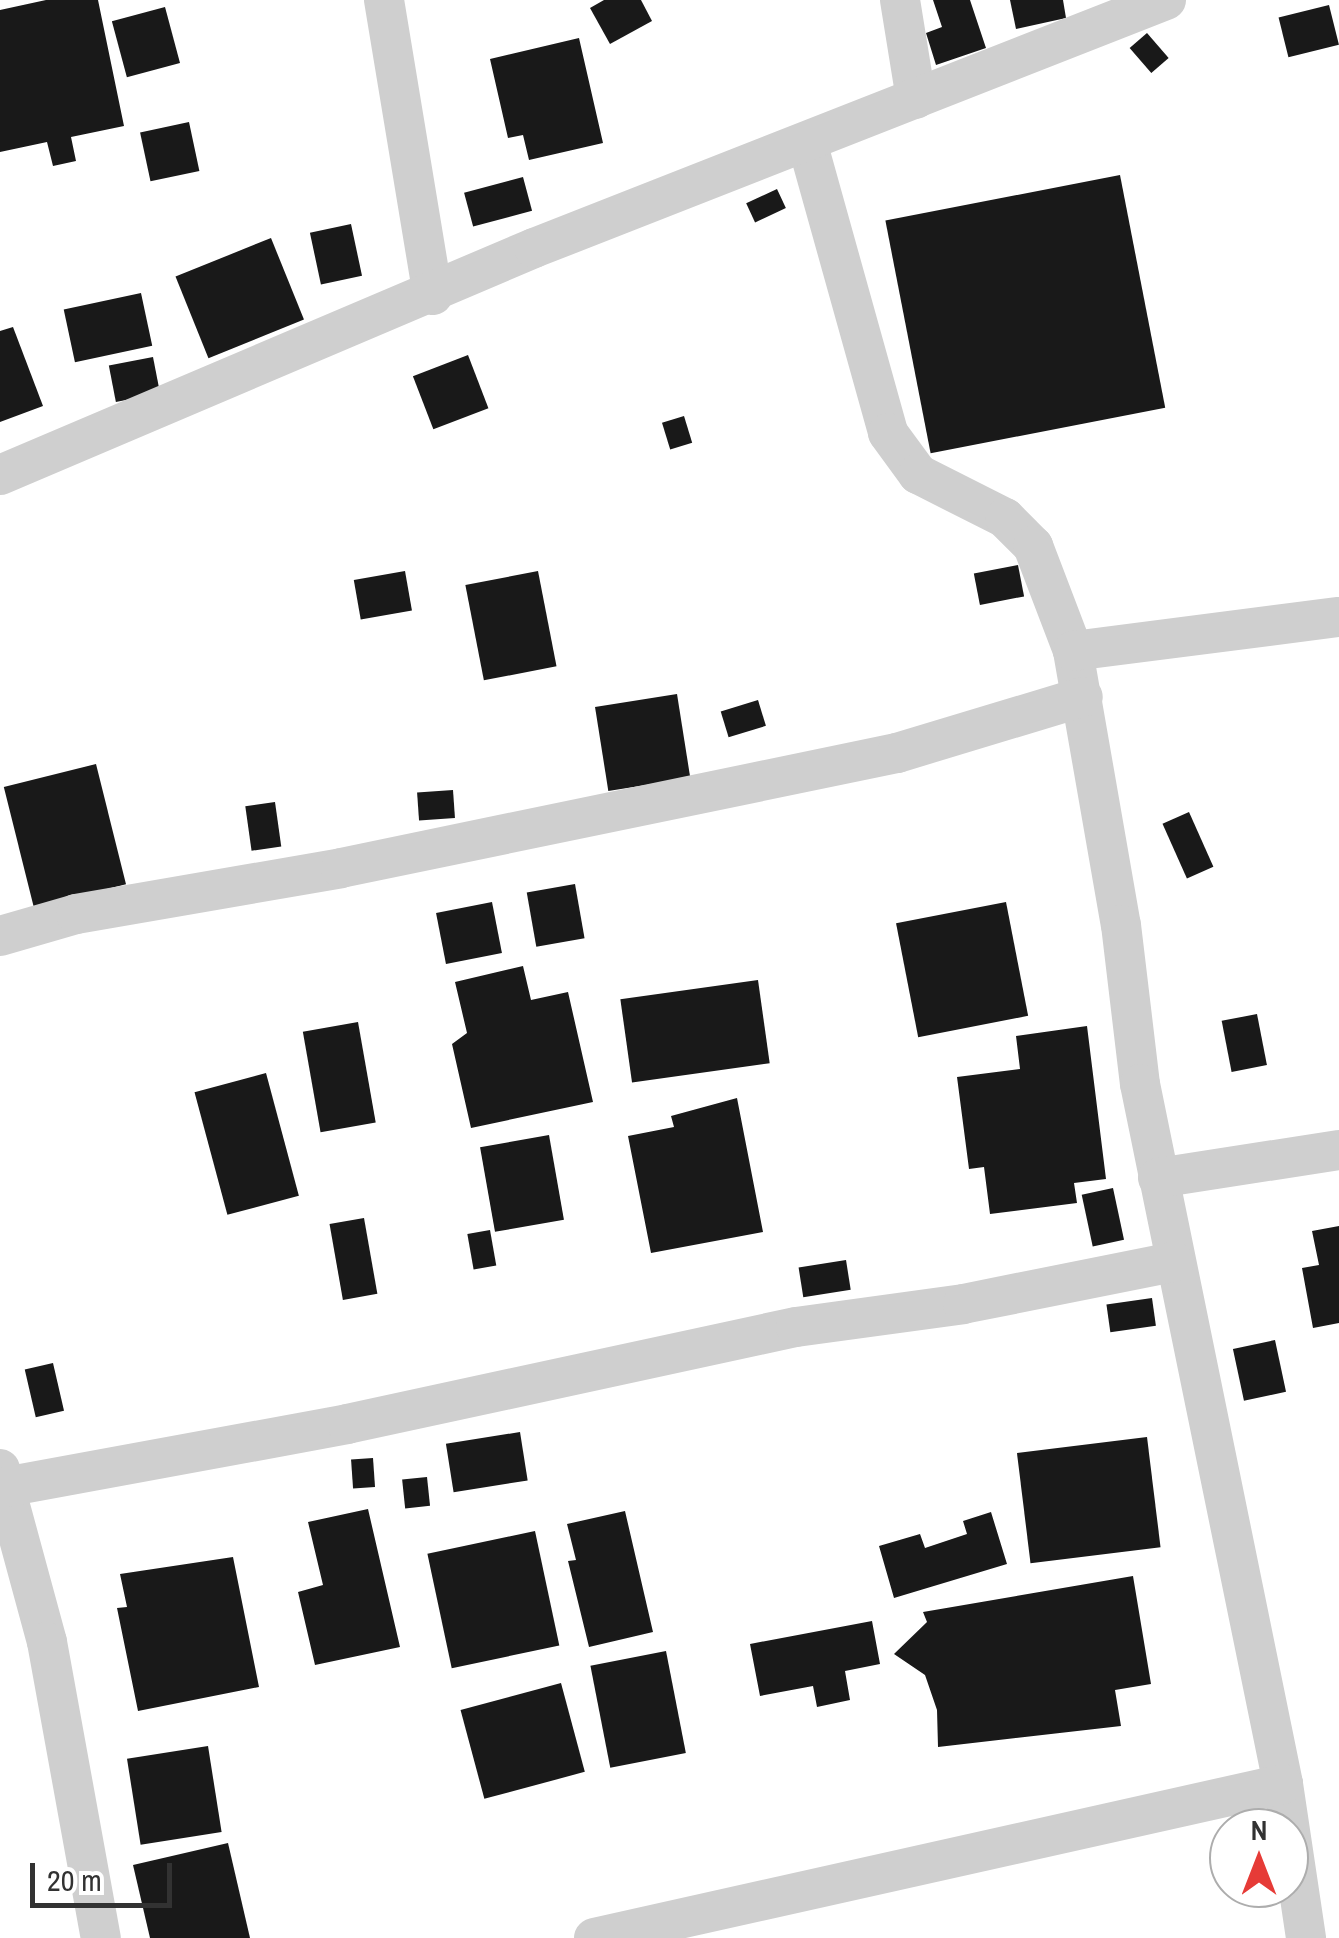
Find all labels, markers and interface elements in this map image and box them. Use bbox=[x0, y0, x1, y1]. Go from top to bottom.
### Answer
north arrow bbox=[1209, 1808, 1309, 1908]
text: N bbox=[1251, 1811, 1267, 1849]
scale bar bbox=[35, 1843, 178, 1905]
text: 20 m bbox=[47, 1860, 102, 1900]

